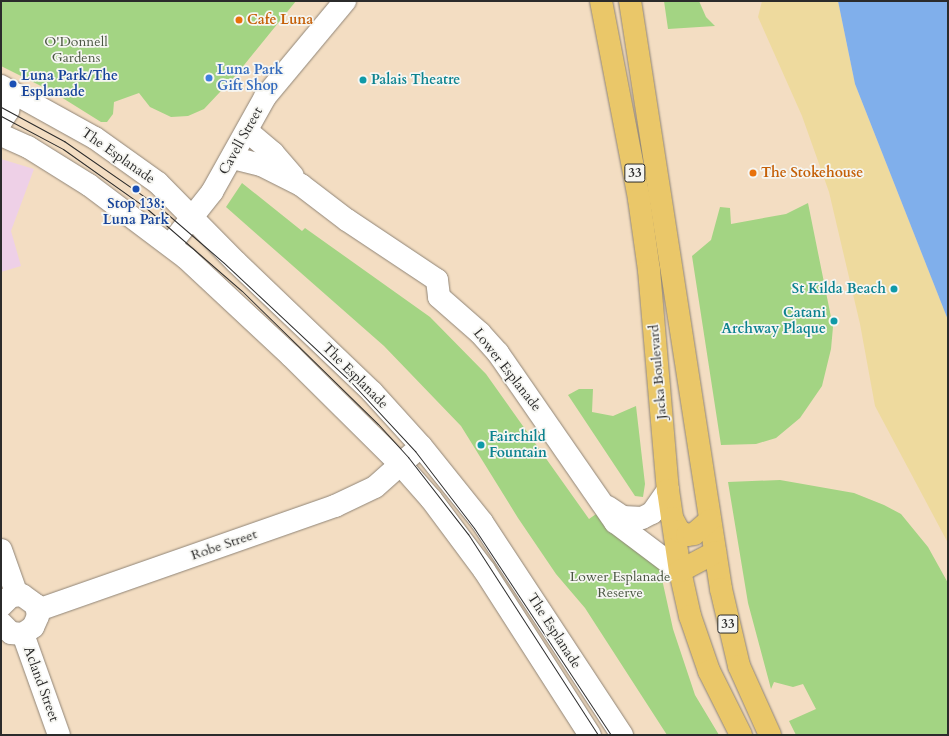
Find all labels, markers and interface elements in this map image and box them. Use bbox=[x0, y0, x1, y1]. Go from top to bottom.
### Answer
place label: Cafe Luna bbox=[247, 12, 313, 28]
marker: Cafe Luna bbox=[234, 15, 244, 25]
park label: O'Donnell Gardens bbox=[44, 34, 108, 66]
place label: Luna Park Gift Shop bbox=[217, 62, 283, 94]
place label: Luna Park/The Esplanade bbox=[21, 68, 118, 100]
place label: Palais Theatre bbox=[371, 72, 460, 88]
marker: Luna Park Gift Shop bbox=[204, 73, 214, 83]
marker: Palais Theatre bbox=[358, 75, 368, 85]
marker: Luna Park/The Esplanade bbox=[8, 79, 18, 89]
street label: Cavell Street bbox=[216, 104, 266, 178]
street label: The Esplanade bbox=[78, 124, 158, 188]
road number: 33 bbox=[624, 162, 646, 184]
place label: The Stokehouse bbox=[761, 165, 863, 181]
marker: The Stokehouse bbox=[748, 168, 758, 178]
marker: Stop 138: Luna Park bbox=[131, 184, 141, 194]
place label: Stop 138: Luna Park bbox=[103, 196, 169, 228]
place label: St Kilda Beach bbox=[792, 281, 886, 297]
marker: St Kilda Beach bbox=[889, 284, 899, 294]
place label: Catani Archway Plaque bbox=[722, 305, 826, 338]
marker: Catani Archway Plaque bbox=[829, 316, 839, 326]
street label: Jacka Boulevard bbox=[645, 324, 671, 420]
street label: Lower Esplanade bbox=[469, 325, 545, 415]
street label: The Esplanade bbox=[319, 340, 391, 412]
place label: Fairchild Fountain bbox=[489, 429, 547, 462]
marker: Fairchild Fountain bbox=[476, 440, 486, 450]
street label: Robe Street bbox=[189, 526, 259, 564]
park label: Lower Esplanade Reserve bbox=[570, 569, 670, 602]
street label: The Esplanade bbox=[523, 590, 585, 672]
road number: 33 bbox=[717, 613, 739, 635]
street label: Acland Street bbox=[20, 644, 62, 724]

